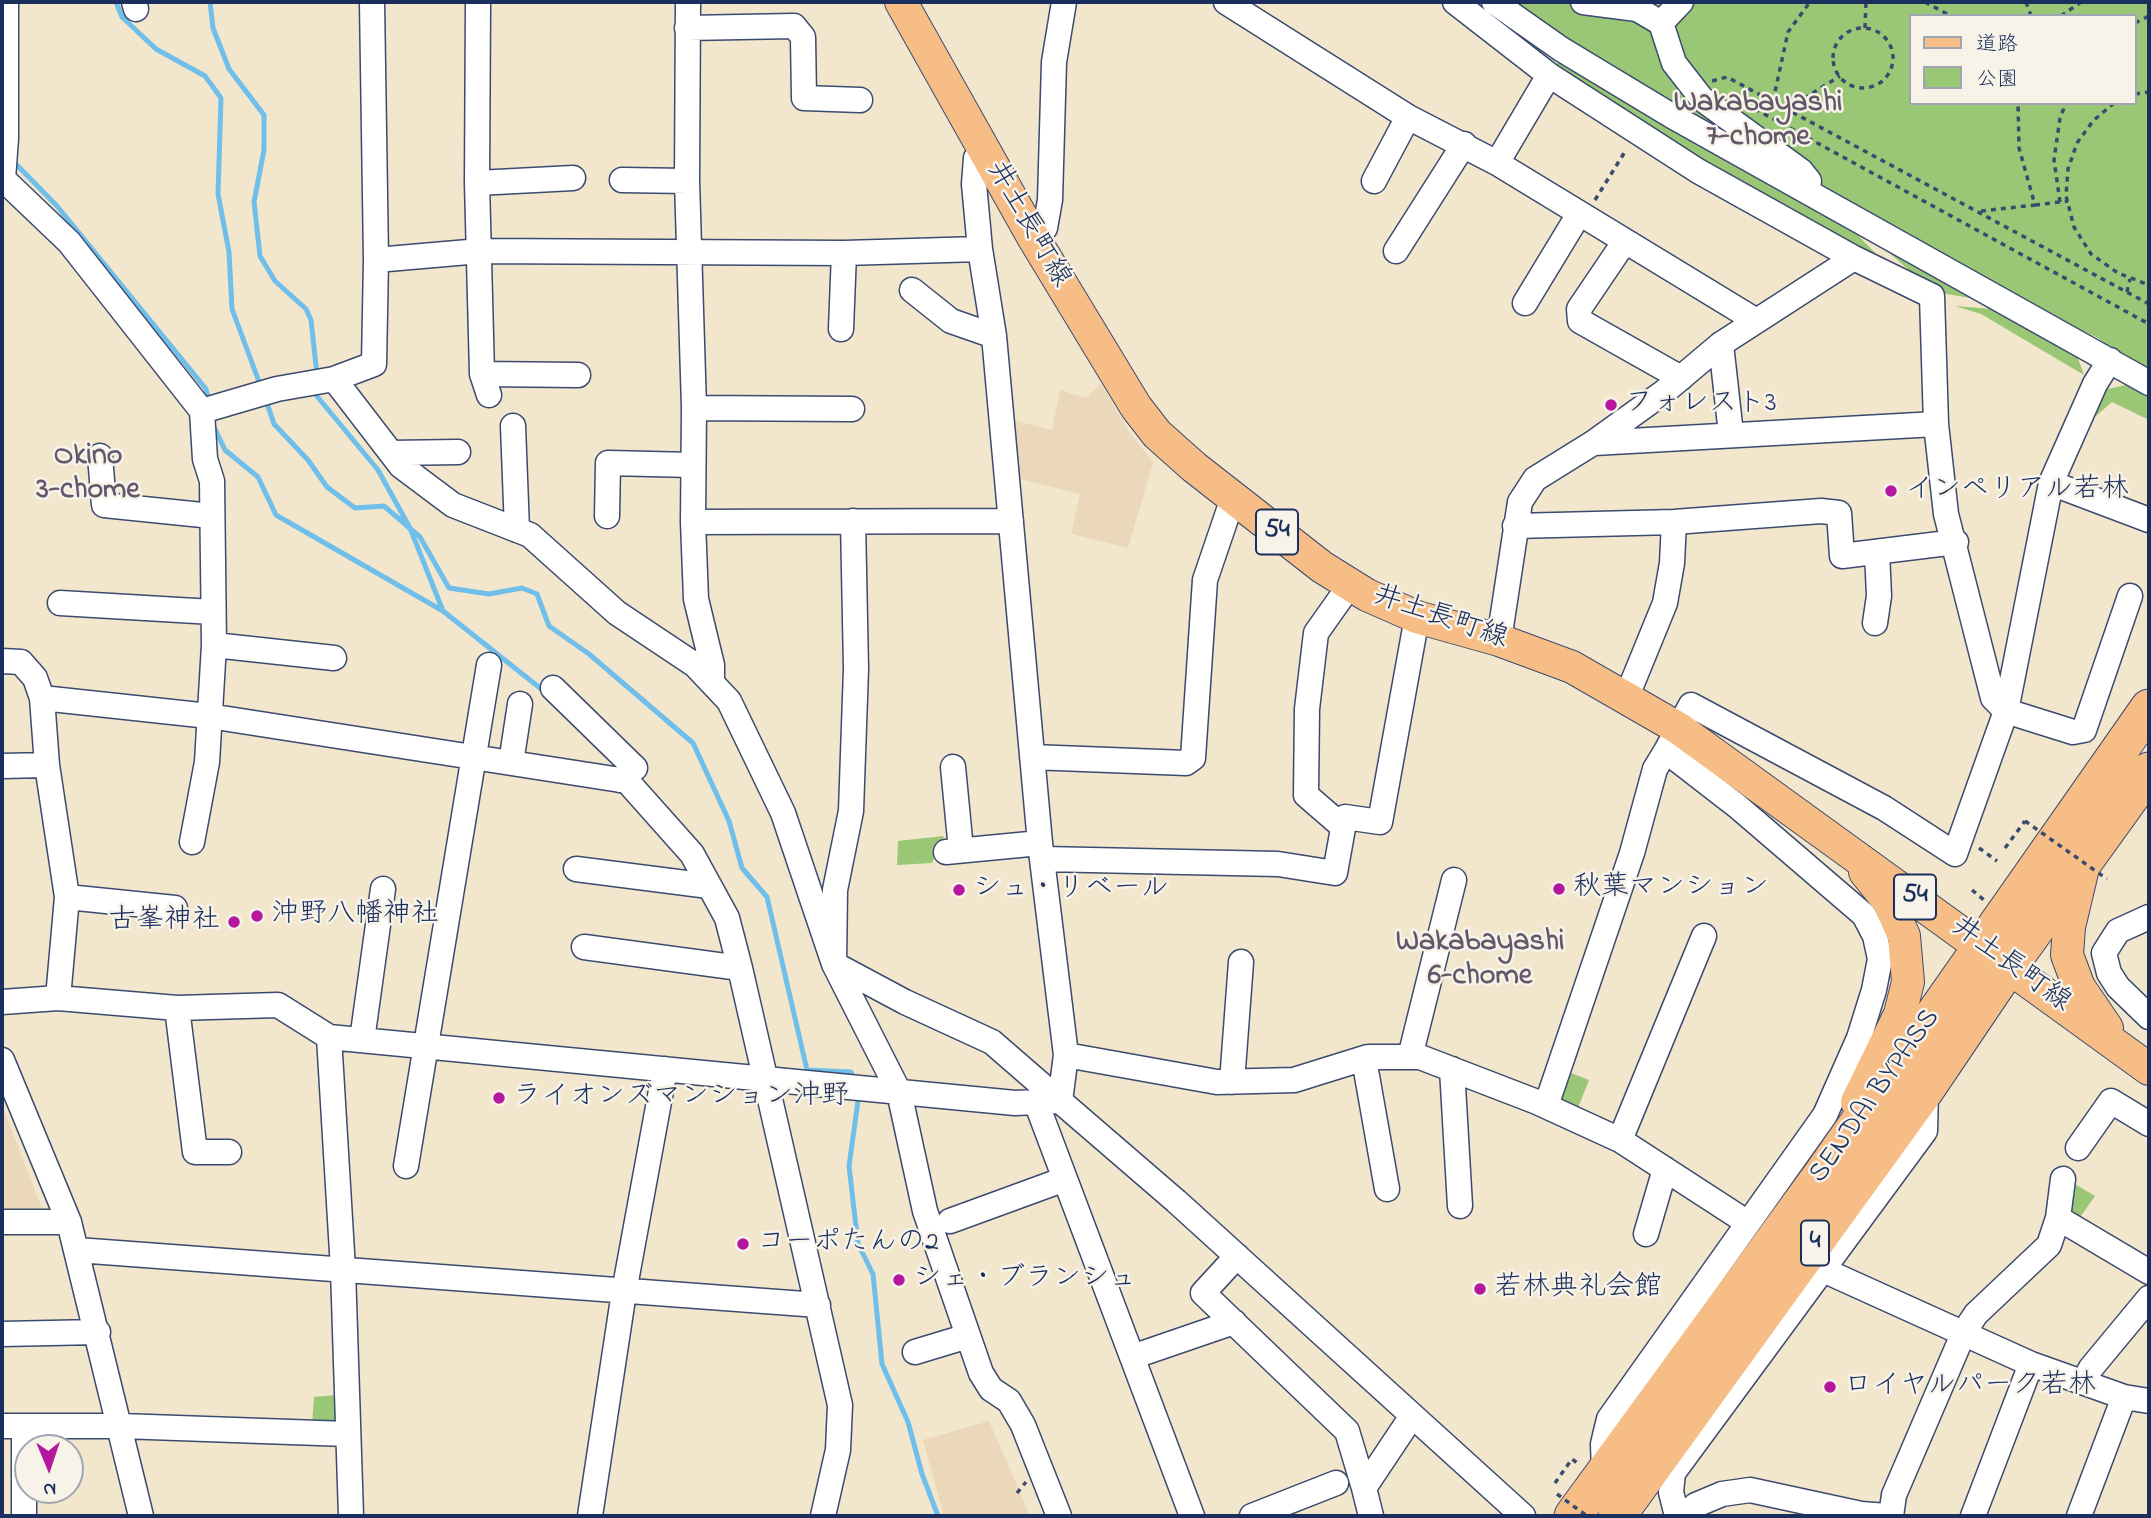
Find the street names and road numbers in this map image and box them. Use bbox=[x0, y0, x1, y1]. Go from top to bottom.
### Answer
street label: 井土長町線 bbox=[977, 156, 1077, 294]
road number: 54 bbox=[1256, 510, 1298, 554]
street label: 井土長町線 bbox=[1368, 580, 1512, 658]
road number: 54 bbox=[1894, 874, 1936, 920]
street label: 井土長町線 bbox=[1943, 911, 2077, 1021]
street label: SENDAI BYPASS bbox=[1804, 1004, 1948, 1190]
road number: 4 bbox=[1801, 1220, 1829, 1266]

